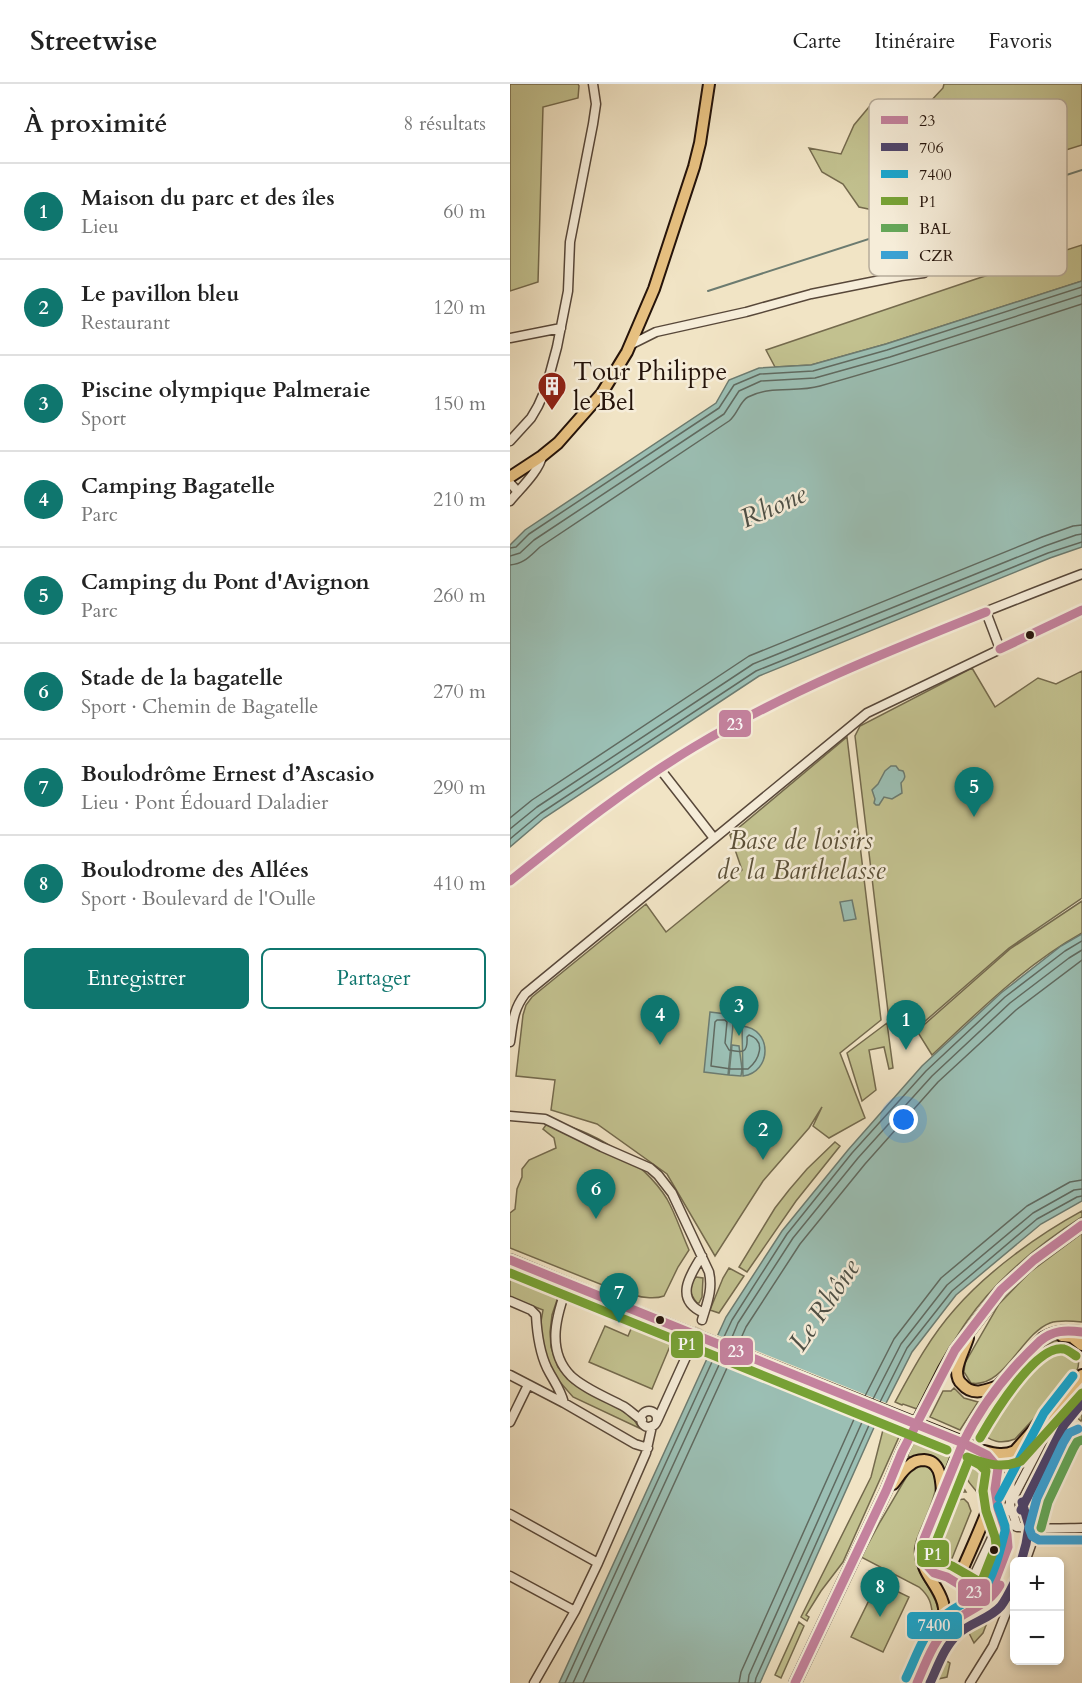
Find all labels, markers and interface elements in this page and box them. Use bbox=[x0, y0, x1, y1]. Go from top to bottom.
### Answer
text: Streetwise bbox=[30, 22, 158, 60]
text: Carte bbox=[792, 27, 841, 56]
text: Itinéraire bbox=[874, 27, 955, 56]
text: Favoris bbox=[988, 27, 1052, 56]
legend bbox=[869, 99, 1067, 276]
text: À proximité bbox=[24, 106, 167, 141]
text: 8 résultats bbox=[403, 110, 486, 137]
text: 23 bbox=[919, 110, 935, 132]
text: 706 bbox=[919, 137, 944, 159]
text: 7400 bbox=[919, 164, 952, 186]
text: Maison du parc et des îles bbox=[81, 183, 335, 213]
text: P1 bbox=[919, 191, 937, 213]
text: 1 bbox=[38, 198, 49, 225]
text: 60 m bbox=[443, 198, 486, 225]
text: Lieu bbox=[81, 213, 119, 240]
text: BAL bbox=[919, 218, 951, 240]
text: CZR bbox=[919, 245, 954, 267]
text: Le pavillon bleu bbox=[81, 279, 239, 309]
text: 2 bbox=[38, 294, 49, 321]
text: 120 m bbox=[433, 294, 486, 321]
text: Restaurant bbox=[81, 309, 170, 336]
place label: Tour Philippe le Bel bbox=[573, 354, 727, 419]
building icon: Tour Philippe le Bel bbox=[536, 370, 568, 412]
text: Piscine olympique Palmeraie bbox=[81, 375, 371, 405]
text: 3 bbox=[38, 390, 49, 417]
text: 150 m bbox=[433, 390, 486, 417]
text: Sport bbox=[81, 405, 126, 432]
text: Camping Bagatelle bbox=[81, 471, 275, 501]
water label: Rhone bbox=[734, 475, 813, 537]
text: 4 bbox=[38, 486, 49, 513]
text: 210 m bbox=[433, 486, 486, 513]
text: Parc bbox=[81, 501, 118, 528]
text: Camping du Pont d'Avignon bbox=[81, 567, 370, 597]
text: 5 bbox=[38, 582, 49, 609]
text: 260 m bbox=[433, 582, 486, 609]
text: Parc bbox=[81, 597, 118, 624]
unlabelled marker bbox=[1024, 629, 1036, 641]
text: Stade de la bagatelle bbox=[81, 663, 283, 693]
text: 6 bbox=[38, 678, 49, 705]
text: 270 m bbox=[433, 678, 486, 705]
text: Sport · Chemin de Bagatelle bbox=[81, 693, 318, 720]
line badge: 23 bbox=[718, 709, 752, 738]
text: 23 bbox=[727, 714, 743, 736]
text: Boulodrôme Ernest d’Ascasio bbox=[81, 759, 374, 789]
pin: 5 bbox=[954, 768, 994, 817]
text: 7 bbox=[38, 774, 49, 801]
text: 290 m bbox=[433, 774, 486, 801]
text: Lieu · Pont Édouard Daladier bbox=[81, 789, 328, 816]
park label: Base de loisirs de la Barthelasse bbox=[717, 823, 886, 888]
text: Boulodrome des Allées bbox=[81, 855, 309, 885]
text: 8 bbox=[38, 870, 49, 897]
text: 410 m bbox=[433, 870, 486, 897]
text: Sport · Boulevard de l'Oulle bbox=[81, 885, 316, 912]
button: Enregistrer bbox=[24, 948, 249, 1009]
button: Partager bbox=[261, 948, 486, 1009]
pin: 3 bbox=[720, 986, 758, 1036]
pin: 4 bbox=[640, 996, 680, 1045]
pin: 1 bbox=[886, 1000, 926, 1050]
your location bbox=[889, 1105, 918, 1134]
pin: 2 bbox=[744, 1110, 782, 1160]
pin: 6 bbox=[576, 1170, 616, 1219]
water label: Le Rhône bbox=[780, 1251, 869, 1359]
pin: 7 bbox=[600, 1274, 638, 1323]
unlabelled marker bbox=[654, 1314, 666, 1326]
line badge: P1 bbox=[670, 1330, 704, 1359]
text: P1 bbox=[678, 1334, 696, 1356]
line badge: 23 bbox=[719, 1337, 754, 1366]
text: 23 bbox=[728, 1341, 744, 1363]
line badge: P1 bbox=[916, 1539, 950, 1568]
text: P1 bbox=[924, 1544, 942, 1566]
unlabelled marker bbox=[988, 1544, 1000, 1556]
map controls bbox=[1010, 1557, 1064, 1665]
button: + bbox=[1010, 1557, 1064, 1611]
pin: 8 bbox=[860, 1568, 899, 1617]
line badge: 23 bbox=[957, 1578, 991, 1607]
text: 23 bbox=[966, 1582, 982, 1604]
line badge: 7400 bbox=[906, 1611, 963, 1640]
button: − bbox=[1010, 1611, 1064, 1665]
text: 7400 bbox=[918, 1615, 950, 1637]

